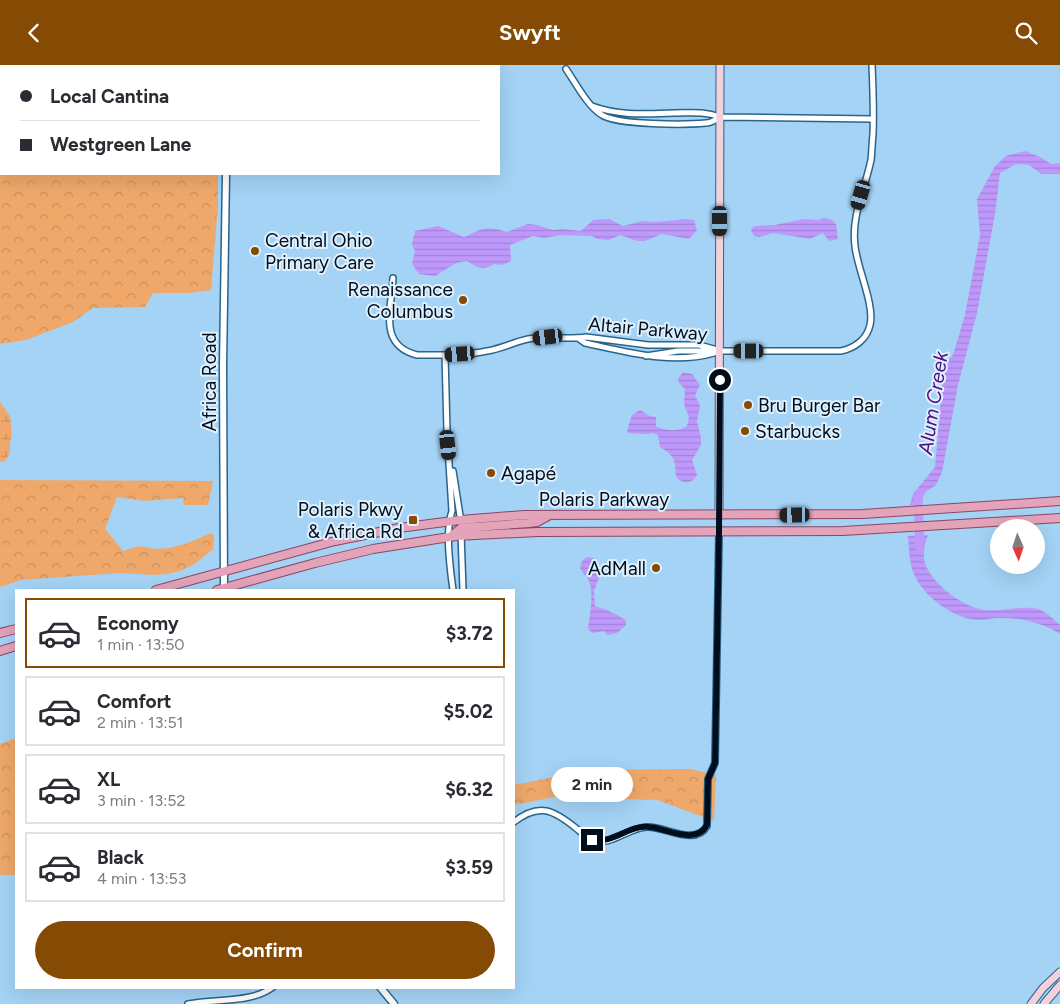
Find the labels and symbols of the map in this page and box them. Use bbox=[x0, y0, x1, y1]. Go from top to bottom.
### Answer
car bbox=[849, 179, 872, 211]
car bbox=[712, 206, 727, 236]
place label: Central Ohio Primary Care bbox=[265, 229, 374, 274]
marker: Central Ohio Primary Care bbox=[249, 245, 261, 257]
place label: Renaissance Columbus bbox=[347, 278, 453, 323]
marker: Renaissance Columbus bbox=[457, 294, 469, 306]
street label: Altair Parkway bbox=[587, 312, 709, 346]
car bbox=[532, 328, 563, 346]
street label: Africa Road bbox=[198, 332, 221, 432]
car bbox=[734, 344, 764, 359]
car bbox=[444, 345, 475, 363]
water label: Alum Creek bbox=[913, 348, 953, 457]
route start bbox=[709, 369, 731, 391]
place label: Bru Burger Bar bbox=[758, 394, 881, 417]
marker: Bru Burger Bar bbox=[742, 399, 754, 411]
place label: Starbucks bbox=[755, 420, 840, 443]
marker: Starbucks bbox=[739, 425, 751, 437]
car bbox=[438, 429, 457, 461]
place label: Agapé bbox=[501, 462, 556, 485]
marker: Agapé bbox=[485, 467, 497, 479]
street label: Polaris Parkway bbox=[539, 488, 669, 511]
place label: Polaris Pkwy & Africa Rd bbox=[298, 498, 403, 543]
car bbox=[779, 507, 810, 523]
marker: Polaris Pkwy & Africa Rd bbox=[407, 514, 419, 526]
north arrow bbox=[990, 519, 1045, 574]
place label: AdMall bbox=[588, 557, 646, 580]
marker: AdMall bbox=[650, 562, 662, 574]
callout: 2 min bbox=[551, 767, 633, 803]
route end bbox=[581, 829, 603, 851]

